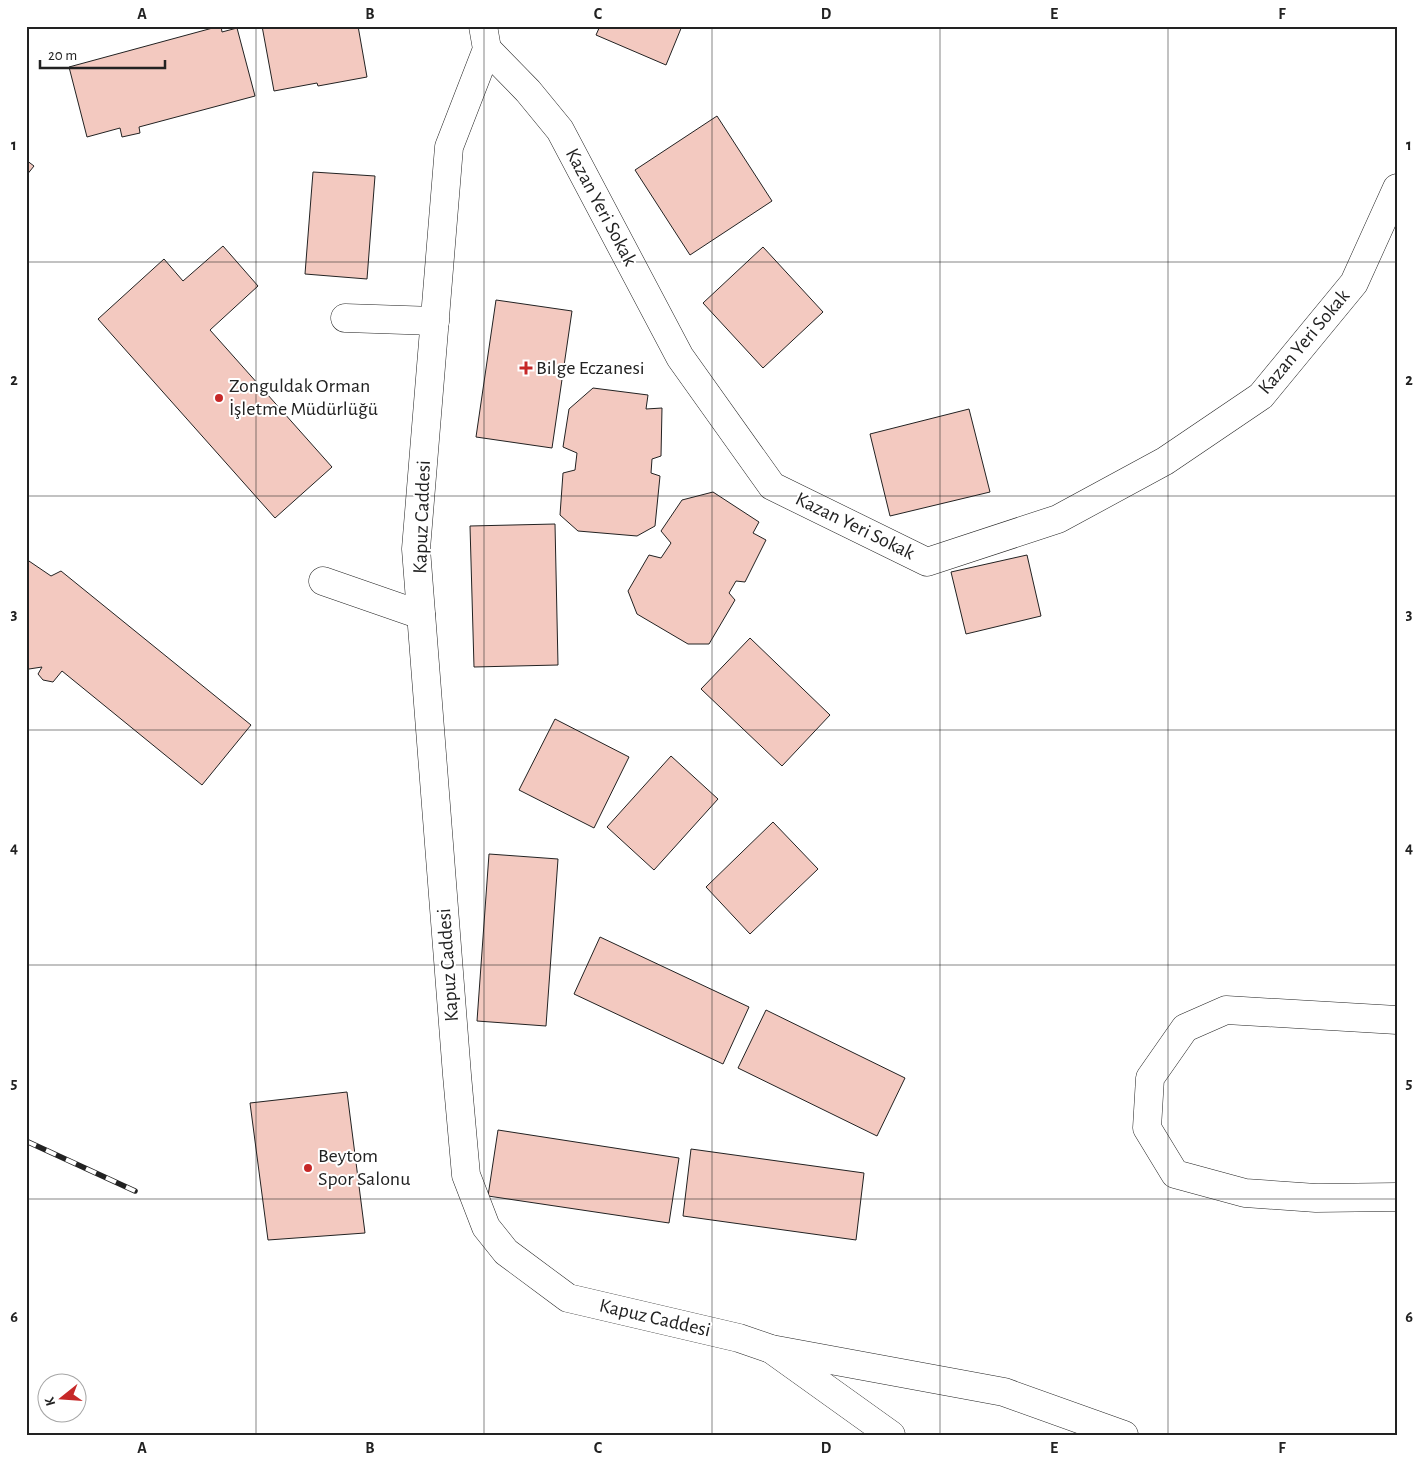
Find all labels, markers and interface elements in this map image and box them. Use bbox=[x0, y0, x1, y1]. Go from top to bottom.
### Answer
text: A bbox=[137, 6, 147, 22]
text: B bbox=[365, 6, 375, 22]
text: C bbox=[594, 6, 603, 22]
text: D bbox=[821, 6, 832, 22]
text: E bbox=[1050, 6, 1058, 22]
text: F bbox=[1278, 6, 1286, 22]
scale bar bbox=[40, 38, 165, 70]
text: 20 m bbox=[48, 48, 77, 63]
text: 1 bbox=[11, 137, 17, 153]
text: 1 bbox=[1406, 137, 1412, 153]
street label: Kazan Yeri Sokak bbox=[562, 145, 640, 269]
street label: Kazan Yeri Sokak bbox=[1255, 286, 1353, 398]
place label: Bilge Eczanesi bbox=[536, 358, 645, 378]
marker: Bilge Eczanesi bbox=[520, 362, 532, 374]
text: 2 bbox=[10, 372, 18, 388]
text: 2 bbox=[1405, 372, 1413, 388]
place label: Zonguldak Orman İşletme Müdürlüğü bbox=[229, 376, 378, 419]
marker: Zonguldak Orman İşletme Müdürlüğü bbox=[213, 392, 225, 404]
street label: Kapuz Caddesi bbox=[410, 460, 434, 574]
street label: Kazan Yeri Sokak bbox=[792, 489, 918, 563]
text: 3 bbox=[11, 606, 18, 622]
text: 3 bbox=[1406, 606, 1413, 622]
text: 4 bbox=[10, 840, 18, 856]
text: 4 bbox=[1405, 840, 1413, 856]
street label: Kapuz Caddesi bbox=[434, 908, 462, 1022]
text: 5 bbox=[11, 1075, 18, 1091]
text: 5 bbox=[1406, 1075, 1413, 1091]
place label: Beytom Spor Salonu bbox=[318, 1146, 410, 1189]
marker: Beytom Spor Salonu bbox=[302, 1162, 314, 1174]
street label: Kapuz Caddesi bbox=[597, 1295, 713, 1341]
text: 6 bbox=[10, 1309, 18, 1325]
text: 6 bbox=[1405, 1309, 1413, 1325]
north arrow bbox=[38, 1374, 88, 1424]
text: K bbox=[42, 1395, 58, 1407]
text: A bbox=[137, 1440, 147, 1456]
text: B bbox=[365, 1440, 375, 1456]
text: C bbox=[594, 1440, 603, 1456]
text: D bbox=[821, 1440, 832, 1456]
text: E bbox=[1050, 1440, 1058, 1456]
text: F bbox=[1278, 1440, 1286, 1456]

